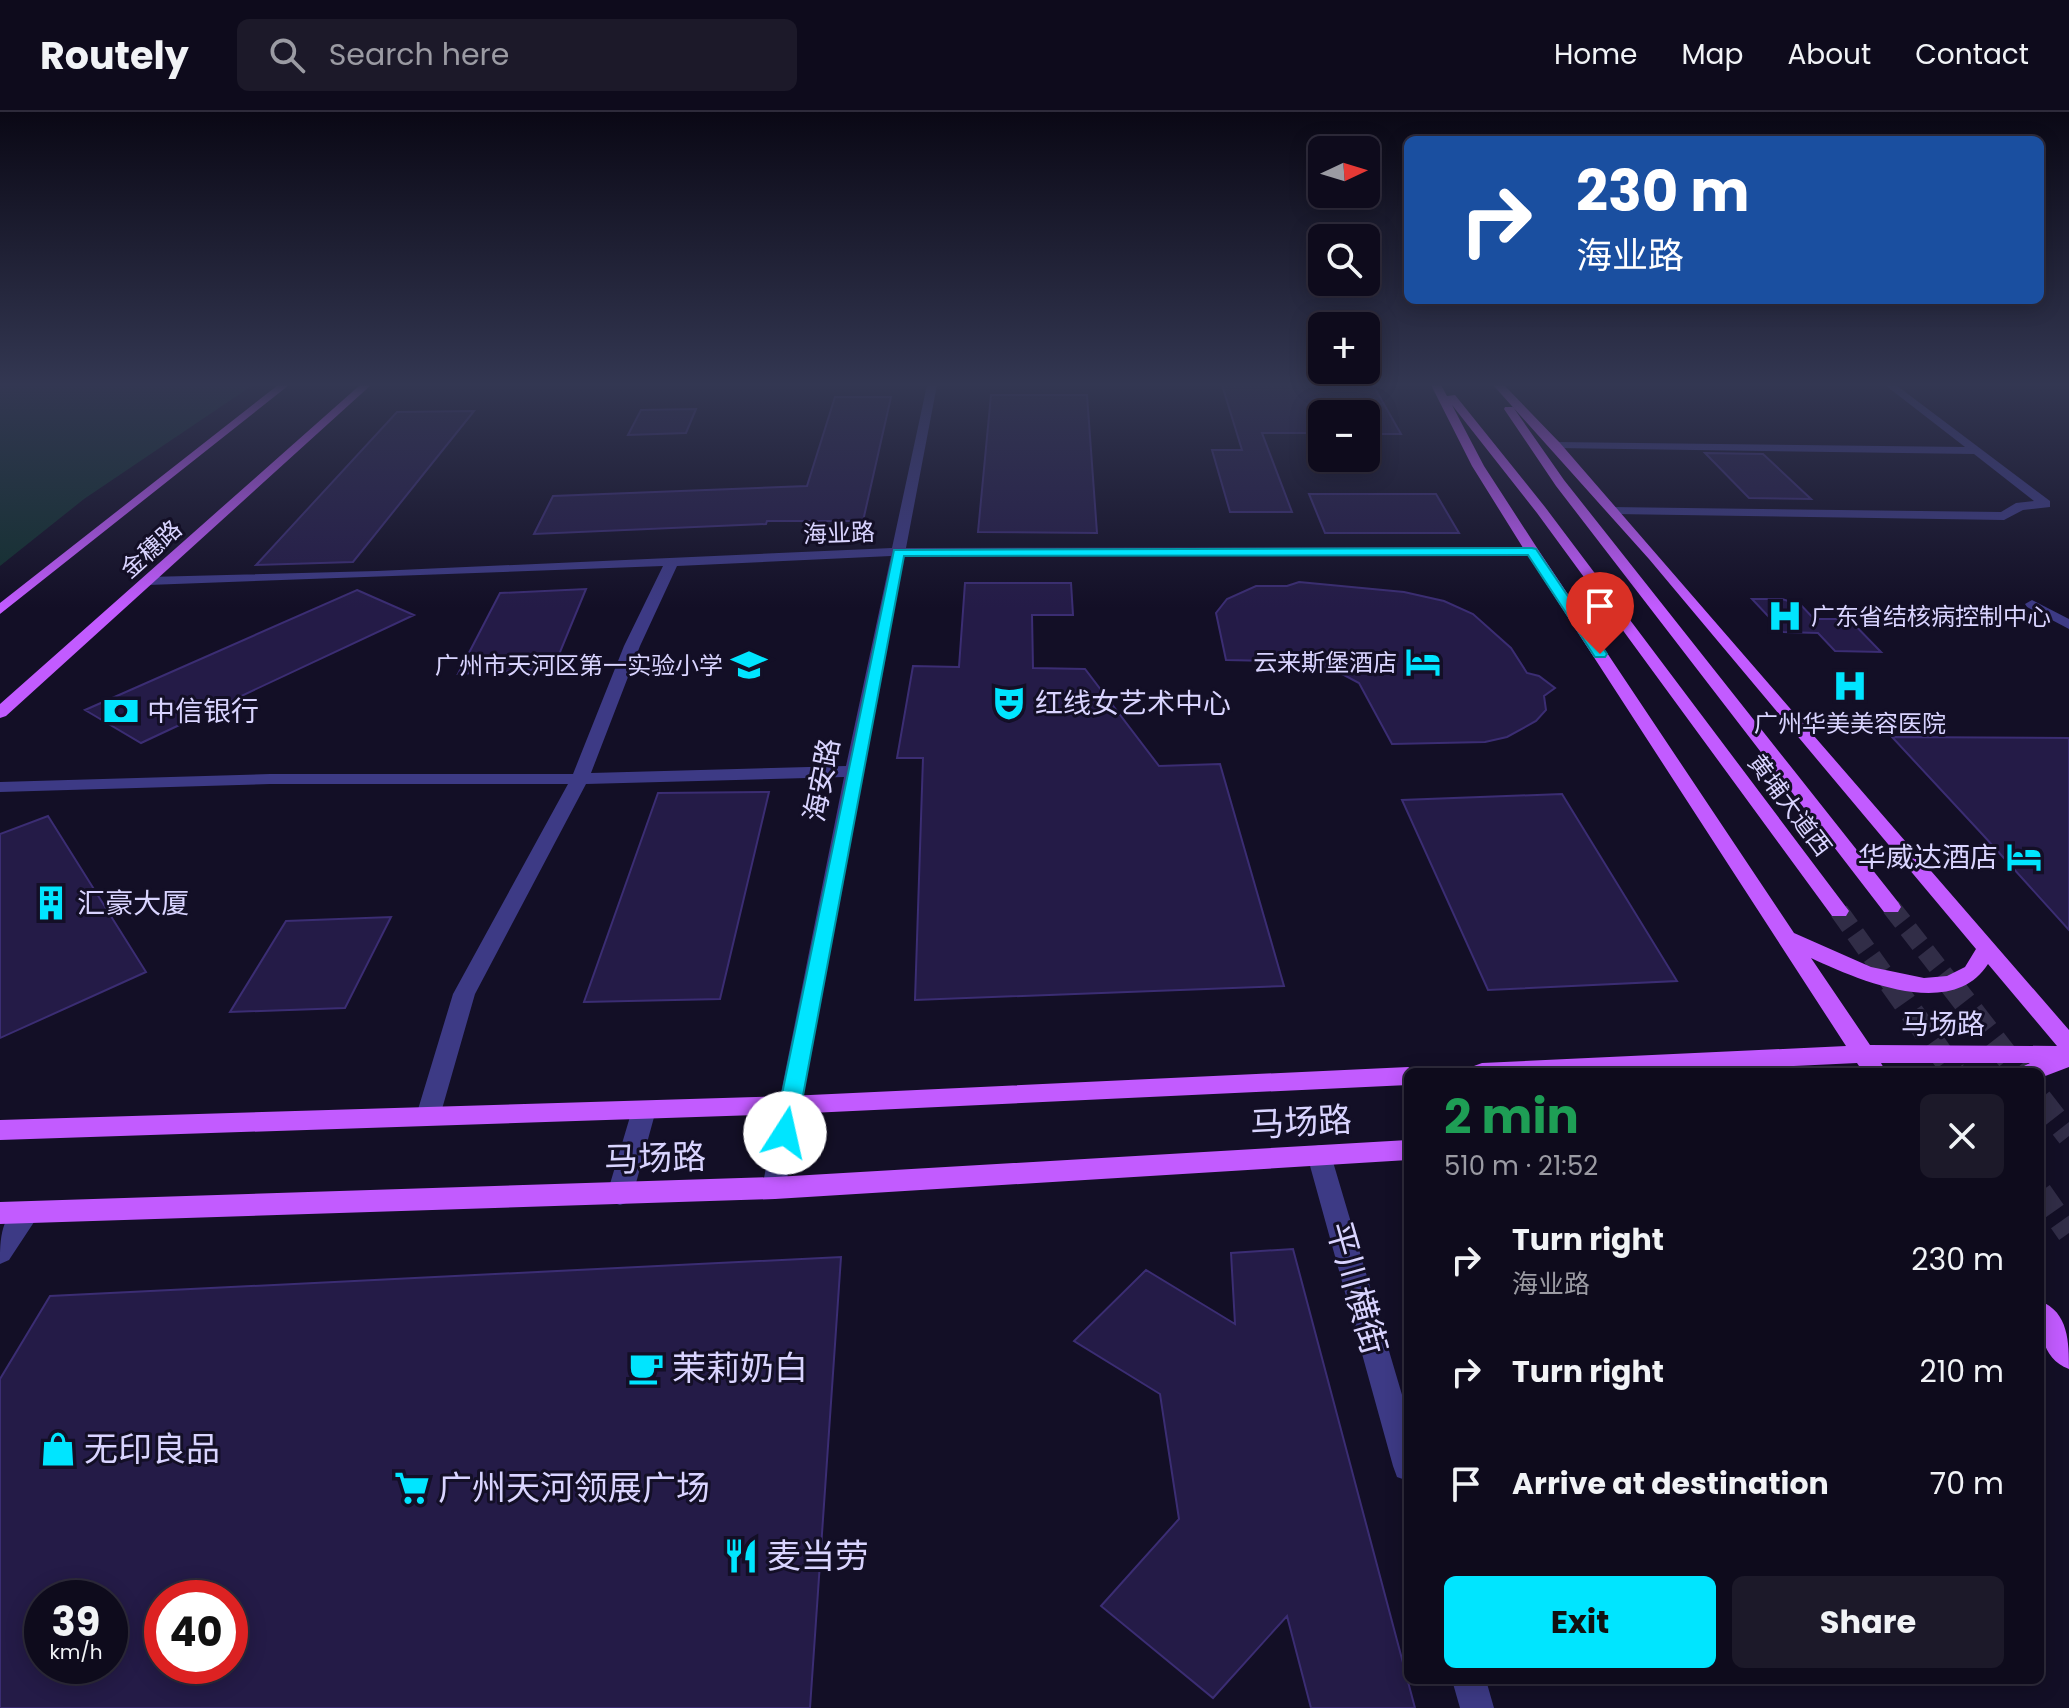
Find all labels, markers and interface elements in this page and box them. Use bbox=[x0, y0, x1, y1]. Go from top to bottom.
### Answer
search box bbox=[237, 19, 797, 91]
text: Routely bbox=[40, 29, 189, 82]
icon: search bbox=[265, 33, 309, 77]
text: Search here bbox=[329, 33, 509, 76]
text: Home bbox=[1554, 35, 1637, 74]
text: Map bbox=[1681, 35, 1743, 74]
text: About bbox=[1787, 35, 1871, 74]
text: Contact bbox=[1915, 35, 2029, 74]
north arrow bbox=[1308, 136, 1380, 208]
map controls bbox=[1308, 136, 1380, 472]
text: 230 m bbox=[1576, 152, 1750, 231]
icon: right bbox=[1444, 168, 1548, 272]
button: search bbox=[1308, 224, 1380, 296]
text: 海业路 bbox=[1576, 230, 1684, 281]
button: + bbox=[1308, 312, 1380, 384]
button: − bbox=[1308, 400, 1380, 472]
street label: 金穗路 bbox=[113, 513, 189, 585]
street label: 海业路 bbox=[802, 515, 876, 551]
pin bbox=[1566, 572, 1634, 654]
icon: arrive bbox=[1578, 584, 1622, 628]
hospital icon: 广东省结核病控制中心 bbox=[1766, 597, 1804, 635]
place label: 广东省结核病控制中心 bbox=[1811, 600, 2051, 633]
hotel icon: 云来斯堡酒店 bbox=[1404, 643, 1442, 681]
school or university icon: 广州市天河区第一实验小学 bbox=[730, 646, 768, 684]
place label: 云来斯堡酒店 bbox=[1253, 646, 1397, 679]
place label: 广州市天河区第一实验小学 bbox=[435, 649, 723, 682]
hospital icon: 广州华美美容医院 bbox=[1831, 667, 1869, 705]
theatre icon: 红线女艺术中心 bbox=[990, 684, 1028, 722]
place label: 红线女艺术中心 bbox=[1035, 684, 1231, 723]
bank icon: 中信银行 bbox=[102, 692, 140, 730]
place label: 中信银行 bbox=[147, 692, 259, 731]
place label: 广州华美美容医院 bbox=[1754, 707, 1946, 740]
street label: 海安路 bbox=[795, 735, 849, 825]
street label: 黄埔大道西 bbox=[1741, 747, 1839, 863]
place label: 华威达酒店 bbox=[1858, 838, 1998, 877]
hotel icon: 华威达酒店 bbox=[2005, 838, 2043, 876]
building icon: 汇豪大厦 bbox=[32, 884, 70, 922]
place label: 汇豪大厦 bbox=[77, 884, 189, 923]
street label: 马场路 bbox=[1901, 1005, 1985, 1044]
text: 2 min bbox=[1444, 1083, 1579, 1150]
position arrow bbox=[743, 1091, 827, 1175]
button: close bbox=[1920, 1094, 2004, 1178]
street label: 马场路 bbox=[1249, 1095, 1353, 1149]
street label: 马场路 bbox=[603, 1132, 707, 1184]
text: 510 m · 21:52 bbox=[1444, 1148, 1598, 1184]
street label: 平川横街 bbox=[1315, 1216, 1399, 1360]
text: Turn right bbox=[1512, 1218, 1664, 1261]
icon: right bbox=[1444, 1238, 1488, 1282]
text: 230 m bbox=[1911, 1238, 2004, 1281]
text: 海业路 bbox=[1512, 1266, 1590, 1302]
place label: 茉莉奶白 bbox=[672, 1344, 808, 1392]
cafe icon: 茉莉奶白 bbox=[627, 1349, 665, 1387]
icon: right bbox=[1444, 1350, 1488, 1394]
text: Turn right bbox=[1512, 1350, 1664, 1393]
text: 210 m bbox=[1919, 1350, 2004, 1393]
place label: 无印良品 bbox=[84, 1425, 220, 1473]
shop icon: 无印良品 bbox=[39, 1430, 77, 1468]
icon: arrive bbox=[1444, 1462, 1488, 1506]
text: Arrive at destination bbox=[1512, 1462, 1829, 1505]
text: 70 m bbox=[1930, 1462, 2004, 1505]
place label: 广州天河领展广场 bbox=[438, 1464, 710, 1512]
supermarket icon: 广州天河领展广场 bbox=[393, 1469, 431, 1507]
place label: 麦当劳 bbox=[767, 1532, 869, 1580]
restaurant icon: 麦当劳 bbox=[722, 1537, 760, 1575]
button: Exit bbox=[1444, 1576, 1716, 1668]
button: Share bbox=[1732, 1576, 2004, 1668]
speed limit sign: 40 bbox=[144, 1580, 248, 1684]
text: 39 bbox=[52, 1594, 100, 1650]
text: km/h bbox=[49, 1638, 103, 1666]

